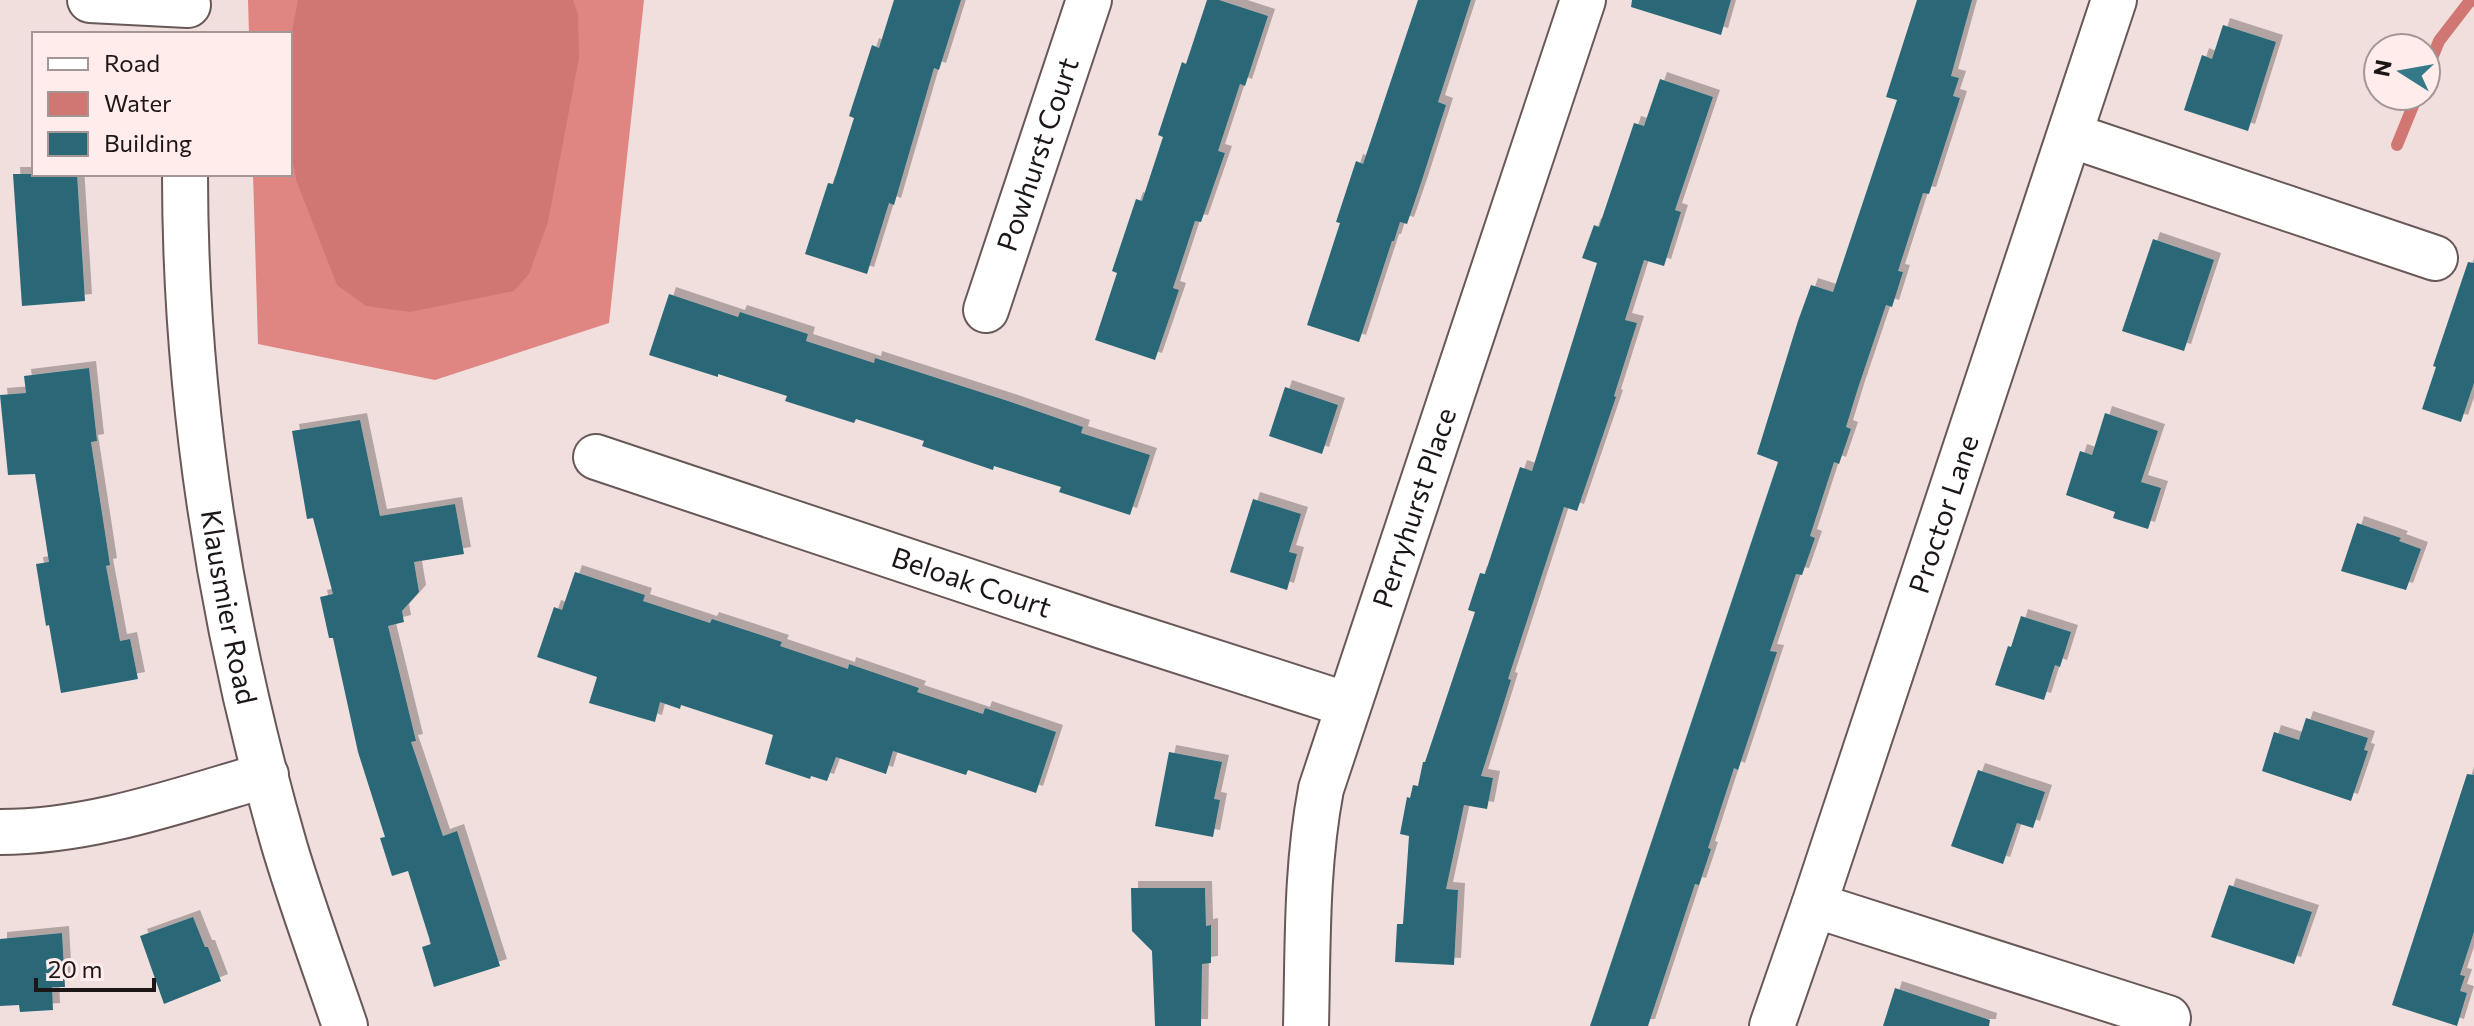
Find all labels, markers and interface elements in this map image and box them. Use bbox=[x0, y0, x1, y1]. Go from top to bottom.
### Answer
legend bbox=[32, 32, 292, 176]
north arrow bbox=[2362, 32, 2442, 112]
text: Road bbox=[104, 48, 160, 77]
street label: Powhurst Court bbox=[989, 53, 1085, 255]
text: N bbox=[2367, 57, 2397, 79]
text: Water bbox=[104, 88, 172, 117]
text: Building bbox=[104, 128, 192, 157]
street label: Perryhurst Place bbox=[1364, 403, 1462, 612]
street label: Proctor Lane bbox=[1901, 430, 1985, 597]
street label: Klausmier Road bbox=[195, 507, 265, 707]
street label: Beloak Court bbox=[888, 539, 1056, 624]
scale bar bbox=[36, 942, 154, 992]
text: 20 m bbox=[48, 954, 102, 983]

